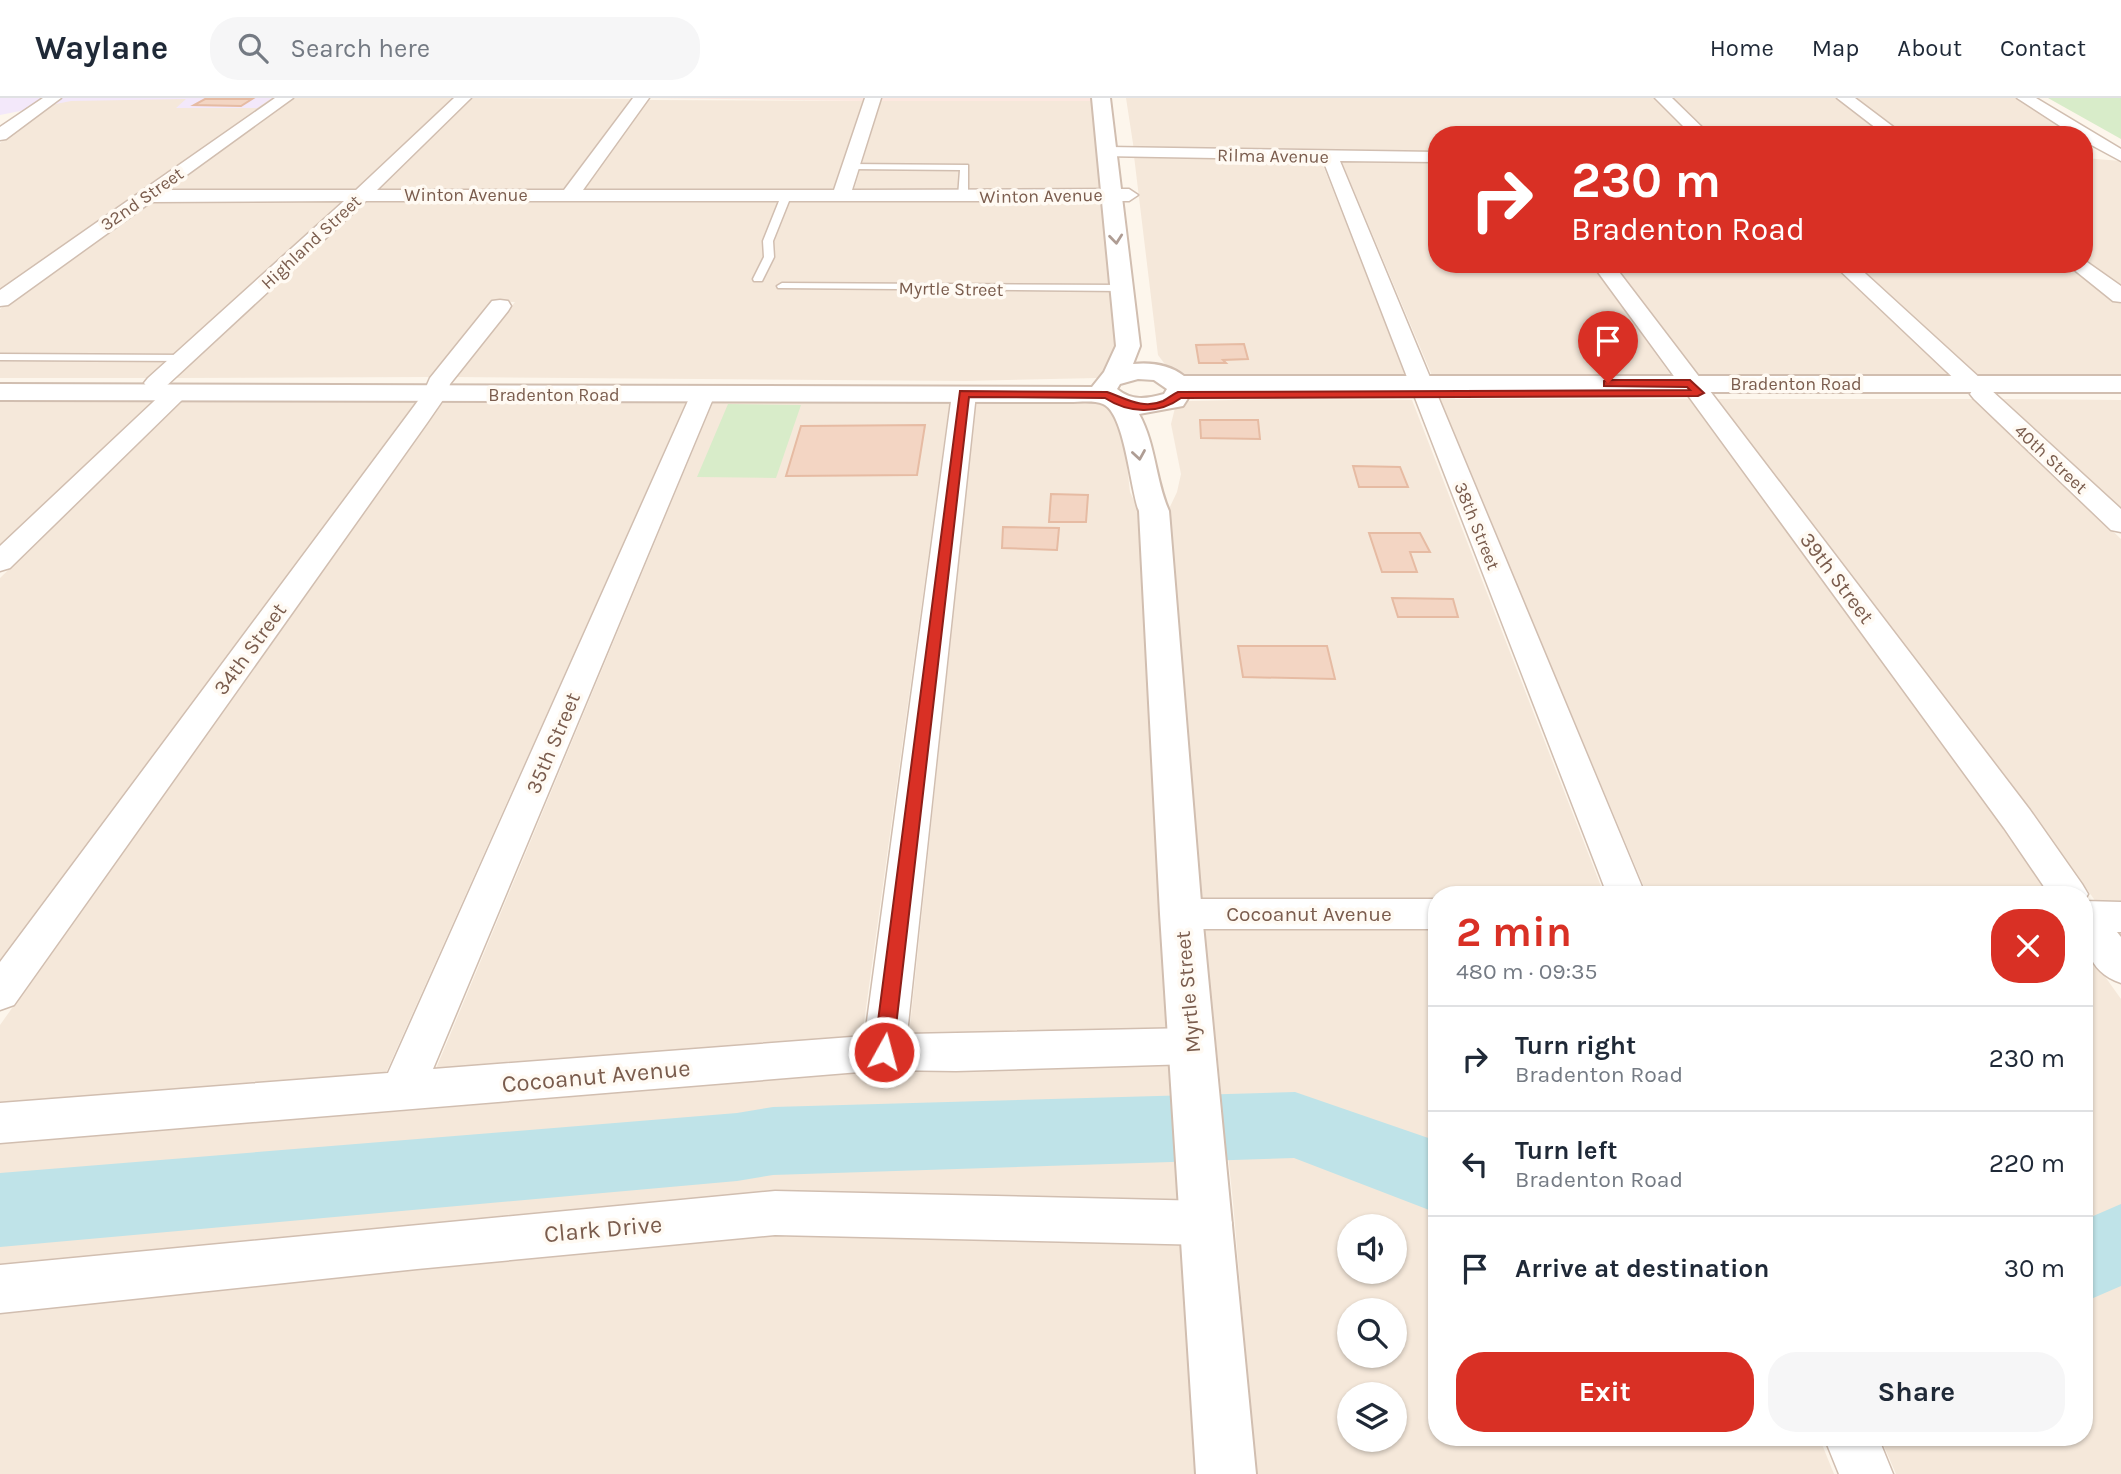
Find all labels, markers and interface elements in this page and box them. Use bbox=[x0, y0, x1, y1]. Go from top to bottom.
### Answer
search box bbox=[210, 17, 700, 80]
text: Waylane bbox=[35, 29, 168, 67]
icon: search bbox=[234, 29, 272, 67]
text: Search here bbox=[290, 33, 430, 64]
text: Home bbox=[1710, 34, 1774, 62]
text: Map bbox=[1812, 34, 1859, 62]
text: About bbox=[1897, 34, 1962, 62]
text: Contact bbox=[2000, 34, 2086, 62]
street label: Rilma Avenue bbox=[1217, 144, 1329, 168]
text: 230 m bbox=[1571, 152, 1721, 209]
icon: right bbox=[1456, 154, 1547, 245]
street label: 32nd Street bbox=[96, 162, 188, 236]
street label: Winton Avenue bbox=[404, 184, 528, 206]
street label: Winton Avenue bbox=[979, 184, 1103, 208]
street label: Highland Street bbox=[256, 190, 366, 294]
text: Bradenton Road bbox=[1571, 211, 1805, 248]
one-way arrow bbox=[1108, 233, 1123, 245]
street label: Myrtle Street bbox=[898, 277, 1004, 301]
pin bbox=[1578, 311, 1638, 383]
icon: arrive bbox=[1589, 322, 1627, 360]
street label: Bradenton Road bbox=[1730, 373, 1862, 395]
street label: Bradenton Road bbox=[488, 384, 620, 406]
street label: 40th Street bbox=[2010, 420, 2092, 499]
one-way arrow bbox=[1131, 449, 1146, 461]
street label: 38th Street bbox=[1449, 479, 1505, 573]
street label: 39th Street bbox=[1795, 528, 1879, 628]
street label: 34th Street bbox=[209, 598, 291, 699]
street label: 35th Street bbox=[521, 689, 585, 797]
street label: Cocoanut Avenue bbox=[1226, 902, 1392, 926]
text: 2 min bbox=[1456, 907, 1572, 957]
button: close bbox=[1991, 909, 2065, 983]
street label: Myrtle Street bbox=[1171, 930, 1205, 1054]
text: 480 m · 09:35 bbox=[1456, 958, 1598, 985]
position arrow bbox=[847, 1015, 921, 1089]
text: Turn right bbox=[1515, 1030, 1636, 1061]
icon: right bbox=[1456, 1040, 1494, 1078]
text: 230 m bbox=[1989, 1043, 2065, 1074]
street label: Cocoanut Avenue bbox=[501, 1054, 691, 1098]
text: Bradenton Road bbox=[1515, 1061, 1683, 1088]
text: Turn left bbox=[1515, 1135, 1617, 1166]
icon: left bbox=[1456, 1145, 1494, 1183]
text: 220 m bbox=[1989, 1148, 2065, 1179]
text: Bradenton Road bbox=[1515, 1166, 1683, 1193]
street label: Clark Drive bbox=[543, 1210, 663, 1248]
map controls bbox=[1337, 1214, 1407, 1452]
button: sound bbox=[1337, 1214, 1407, 1284]
icon: arrive bbox=[1456, 1250, 1494, 1288]
text: Arrive at destination bbox=[1515, 1253, 1769, 1284]
text: 30 m bbox=[2004, 1253, 2065, 1284]
button: search bbox=[1337, 1298, 1407, 1368]
button: Exit bbox=[1456, 1352, 1754, 1432]
button: Share bbox=[1768, 1352, 2065, 1432]
button: layers bbox=[1337, 1382, 1407, 1452]

